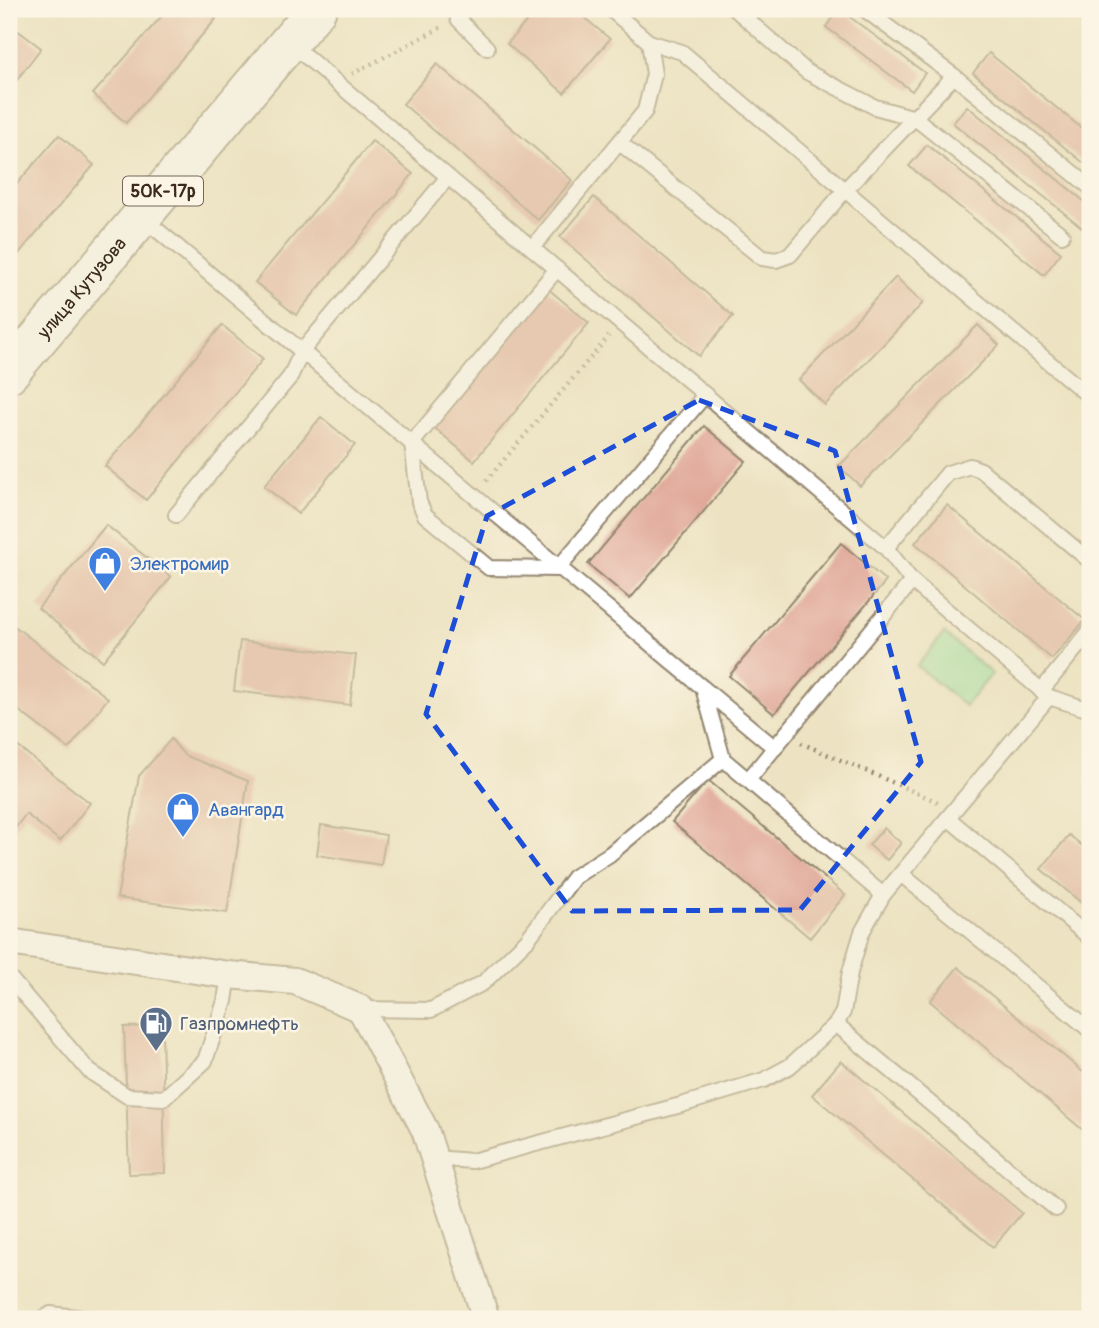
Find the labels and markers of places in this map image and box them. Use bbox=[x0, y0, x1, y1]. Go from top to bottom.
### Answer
shop icon: Электромир bbox=[86, 544, 124, 593]
place label: Электромир bbox=[130, 552, 229, 576]
shop icon: Авангард bbox=[164, 790, 202, 839]
place label: Авангард bbox=[208, 798, 284, 822]
fuel station icon: Газпромнефть bbox=[137, 1004, 175, 1053]
place label: Газпромнефть bbox=[180, 1012, 299, 1036]

